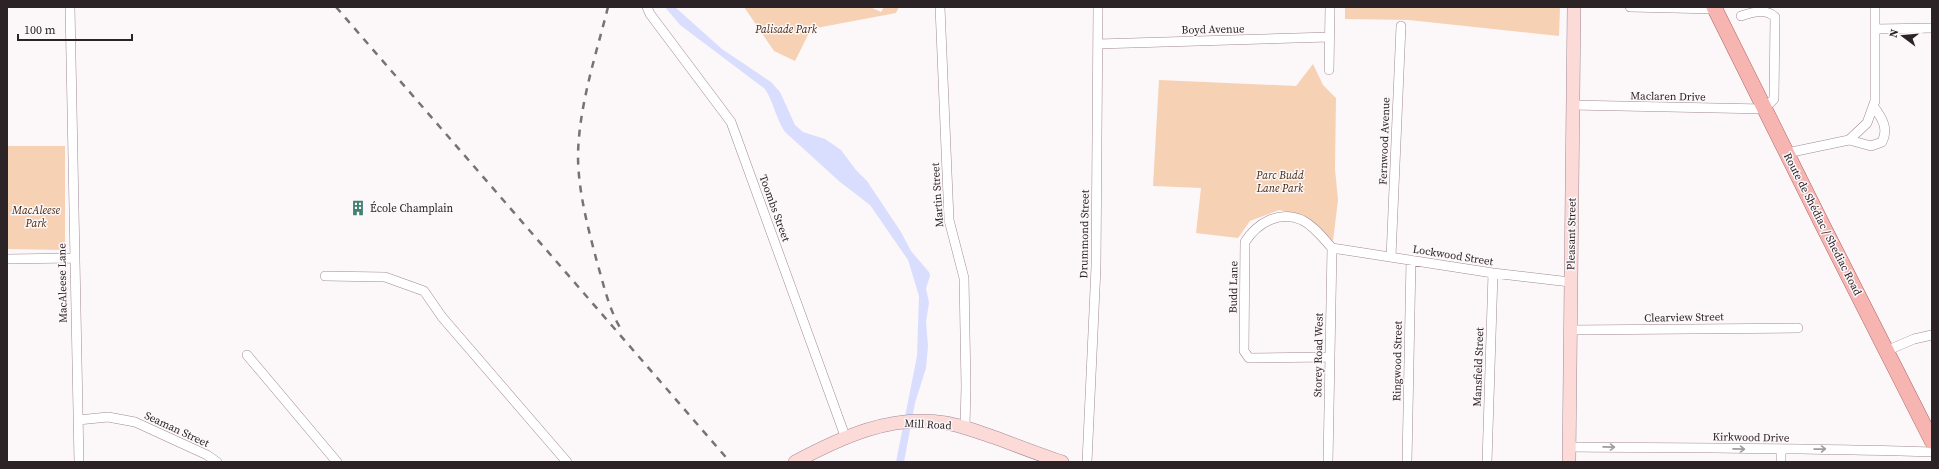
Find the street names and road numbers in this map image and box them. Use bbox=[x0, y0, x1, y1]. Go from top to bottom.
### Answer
street label: Boyd Avenue bbox=[1181, 21, 1245, 38]
street label: Maclaren Drive bbox=[1630, 88, 1706, 105]
street label: Fernwood Avenue bbox=[1375, 97, 1394, 185]
street label: Route de Shédiac / Shediac Road bbox=[1780, 150, 1866, 299]
street label: Martin Street bbox=[928, 162, 947, 228]
street label: Toombs Street bbox=[756, 173, 794, 244]
street label: Drummond Street bbox=[1076, 189, 1093, 278]
street label: Pleasant Street bbox=[1563, 197, 1580, 270]
street label: Lockwood Street bbox=[1412, 242, 1495, 269]
street label: MacAleese Lane bbox=[54, 243, 71, 323]
street label: Budd Lane bbox=[1226, 260, 1241, 313]
street label: Clearview Street bbox=[1644, 309, 1724, 326]
street label: Storey Road West bbox=[1310, 312, 1327, 397]
street label: Ringwood Street bbox=[1389, 320, 1406, 401]
street label: Mansfield Street bbox=[1470, 327, 1487, 407]
street label: Seaman Street bbox=[142, 408, 212, 451]
street label: Mill Road bbox=[904, 416, 953, 433]
street label: Kirkwood Drive bbox=[1712, 429, 1790, 446]

